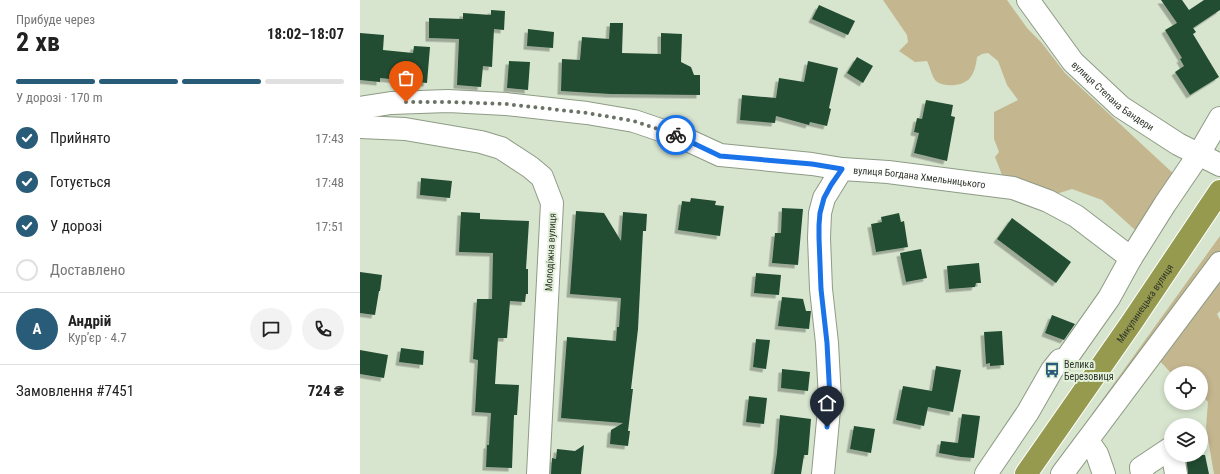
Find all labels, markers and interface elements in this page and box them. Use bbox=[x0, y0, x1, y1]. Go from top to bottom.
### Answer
text: Прибуде через bbox=[16, 12, 95, 27]
text: 18:02–18:07 bbox=[267, 25, 344, 43]
text: 2 хв bbox=[16, 27, 60, 57]
street label: вулиця Степана Бандери bbox=[1069, 59, 1156, 133]
pin bbox=[389, 61, 423, 102]
icon: bag bbox=[395, 67, 417, 89]
text: У дорозі · 170 m bbox=[16, 90, 103, 105]
courier bbox=[656, 115, 696, 155]
icon: bike bbox=[665, 124, 687, 146]
icon: check bbox=[16, 127, 38, 149]
text: Прийнято bbox=[50, 129, 110, 147]
text: 17:43 bbox=[315, 131, 344, 146]
street label: вулиця Богдана Хмельницького bbox=[853, 165, 986, 190]
icon: check bbox=[16, 171, 38, 193]
text: Готується bbox=[50, 173, 111, 191]
text: 17:48 bbox=[315, 175, 344, 190]
street label: Молодіжна вулиця bbox=[543, 213, 558, 291]
icon: check bbox=[16, 215, 38, 237]
text: У дорозі bbox=[50, 217, 102, 235]
text: 17:51 bbox=[315, 219, 344, 234]
text: Доставлено bbox=[50, 261, 125, 279]
street label: Микулинецька вулиця bbox=[1114, 262, 1176, 345]
button: chat bbox=[250, 308, 292, 350]
button: phone bbox=[302, 308, 344, 350]
text: Андрій bbox=[68, 312, 111, 330]
text: А bbox=[33, 320, 41, 338]
text: Кур’єр · 4.7 bbox=[68, 330, 127, 345]
place label: Велика Березовиця bbox=[1064, 359, 1114, 382]
bus stop icon: Велика Березовиця bbox=[1043, 361, 1061, 379]
map controls bbox=[1164, 366, 1208, 462]
button: locate bbox=[1164, 366, 1208, 410]
text: Замовлення #7451 bbox=[16, 382, 134, 400]
text: 724 ₴ bbox=[308, 382, 344, 400]
pin bbox=[810, 386, 844, 427]
icon: home bbox=[816, 392, 838, 414]
button: layers bbox=[1164, 418, 1208, 462]

